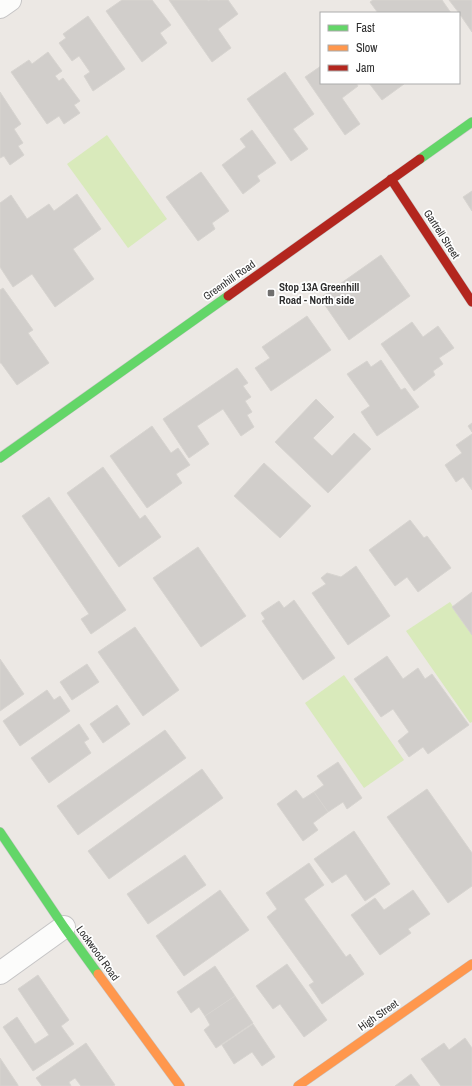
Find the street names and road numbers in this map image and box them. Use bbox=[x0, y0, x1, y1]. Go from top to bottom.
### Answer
street label: Gartrell Street bbox=[421, 207, 463, 262]
street label: Greenhill Road bbox=[200, 257, 258, 303]
street label: Lockwood Road bbox=[73, 923, 123, 983]
street label: High Street bbox=[355, 996, 401, 1034]

